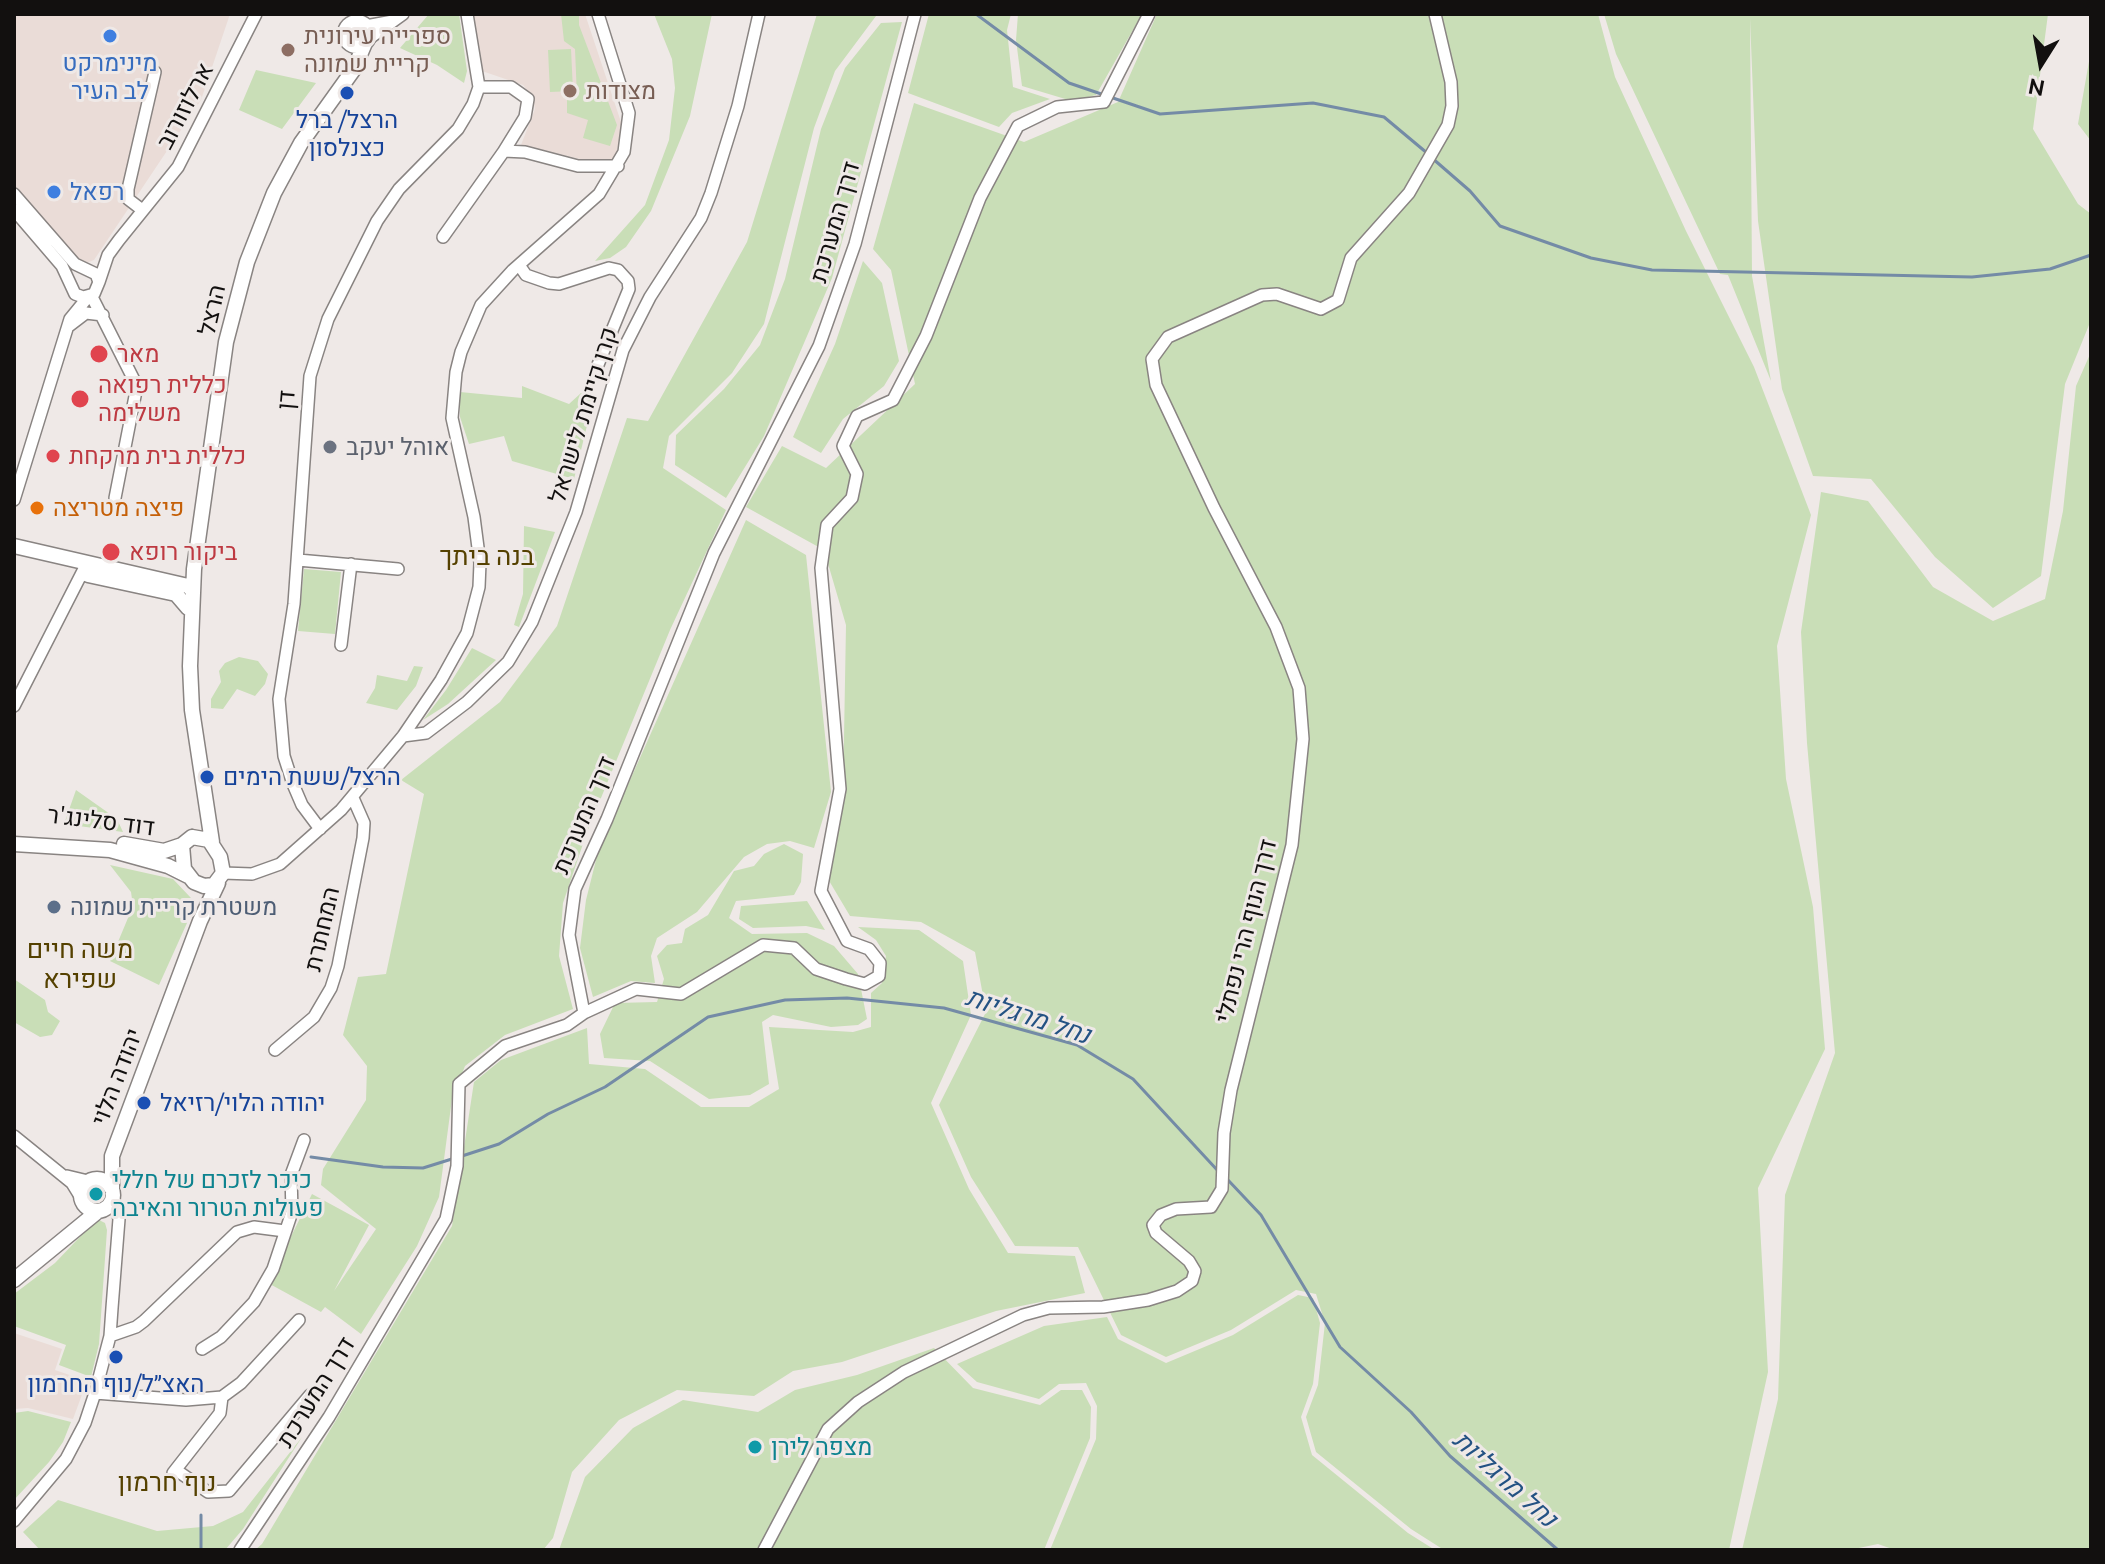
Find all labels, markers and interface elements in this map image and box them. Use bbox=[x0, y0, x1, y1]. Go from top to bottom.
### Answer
place label: ספרייה עירונית קריית שמונה bbox=[304, 22, 451, 78]
north arrow bbox=[2001, 24, 2081, 104]
marker: מינימרקט לב העיר bbox=[101, 27, 119, 45]
marker: ספרייה עירונית קריית שמונה bbox=[279, 41, 297, 59]
place label: מינימרקט לב העיר bbox=[62, 49, 158, 105]
street label: ארלוזורוב bbox=[150, 58, 220, 154]
text: N bbox=[2026, 74, 2047, 102]
place label: מצודות bbox=[586, 77, 656, 105]
marker: מצודות bbox=[561, 82, 579, 100]
marker: הרצל/ ברל כצנלסון bbox=[338, 84, 356, 102]
place label: הרצל/ ברל כצנלסון bbox=[296, 106, 398, 162]
street label: דרך המערכת bbox=[804, 158, 866, 286]
place label: רפאל bbox=[70, 178, 125, 206]
marker: רפאל bbox=[45, 183, 63, 201]
street label: הרצל bbox=[192, 282, 232, 338]
street label: קרן קיימת לישראל bbox=[543, 324, 623, 506]
place label: מאר bbox=[117, 340, 159, 368]
marker: מאר bbox=[88, 343, 110, 365]
place label: כללית רפואה משלימה bbox=[98, 371, 227, 427]
marker: כללית רפואה משלימה bbox=[69, 388, 91, 410]
street label: דן bbox=[271, 389, 301, 411]
place label: אוהל יעקב bbox=[346, 433, 449, 461]
marker: אוהל יעקב bbox=[321, 438, 339, 456]
place label: כללית בית מרקחת bbox=[69, 442, 246, 470]
marker: כללית בית מרקחת bbox=[44, 447, 62, 465]
place label: פיצה מטריצה bbox=[53, 494, 184, 522]
marker: פיצה מטריצה bbox=[28, 499, 46, 517]
place label: ביקור רופא bbox=[129, 538, 237, 566]
district label: בנה ביתך bbox=[439, 540, 535, 572]
marker: ביקור רופא bbox=[100, 541, 122, 563]
street label: דרך המערכת bbox=[546, 752, 622, 878]
place label: הרצל/ששת הימים bbox=[223, 763, 401, 791]
marker: הרצל/ששת הימים bbox=[198, 768, 216, 786]
street label: דוד סלינג'ר bbox=[46, 800, 156, 842]
street label: דרך הנוף הרי נפתלי bbox=[1209, 836, 1283, 1026]
street label: המחתרת bbox=[298, 884, 346, 974]
place label: משטרת קריית שמונה bbox=[70, 893, 277, 921]
marker: משטרת קריית שמונה bbox=[45, 898, 63, 916]
district label: משה חיים שפירא bbox=[27, 933, 133, 994]
water label: נחל מרגליות bbox=[962, 981, 1094, 1051]
street label: יהודה הלוי bbox=[85, 1025, 149, 1129]
place label: יהודה הלוי/רזיאל bbox=[160, 1089, 325, 1117]
marker: יהודה הלוי/רזיאל bbox=[135, 1094, 153, 1112]
place label: כיכר לזכרם של חללי פעולות הטרור והאיבה bbox=[112, 1166, 324, 1222]
marker: כיכר לזכרם של חללי פעולות הטרור והאיבה bbox=[87, 1185, 105, 1203]
street label: דרך המערכת bbox=[271, 1332, 361, 1452]
marker: האצ״ל/נוף החרמון bbox=[107, 1348, 125, 1366]
place label: האצ״ל/נוף החרמון bbox=[28, 1370, 204, 1398]
water label: נחל מרגליות bbox=[1447, 1424, 1563, 1534]
place label: מצפה לירן bbox=[771, 1433, 872, 1461]
marker: מצפה לירן bbox=[746, 1438, 764, 1456]
district label: נוף חרמון bbox=[118, 1466, 216, 1498]

